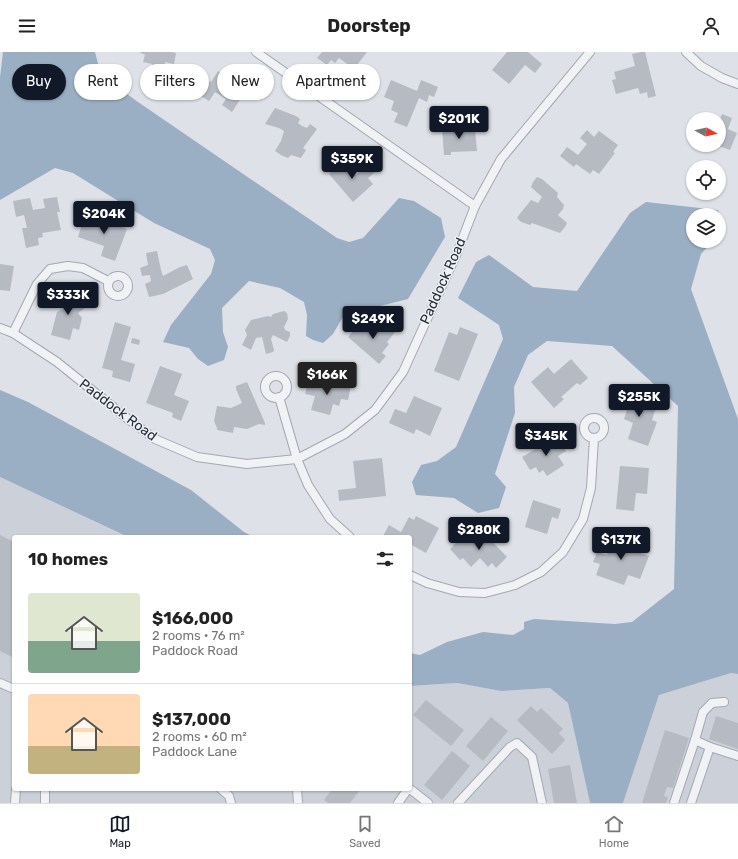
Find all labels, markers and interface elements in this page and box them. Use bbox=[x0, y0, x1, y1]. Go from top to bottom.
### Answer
icon: menu bbox=[16, 15, 38, 37]
text: Doorstep bbox=[327, 15, 411, 37]
icon: person bbox=[700, 15, 722, 37]
chip: Buy bbox=[12, 64, 66, 100]
chip: Rent bbox=[74, 64, 132, 100]
chip: Filters bbox=[140, 64, 209, 100]
chip: New bbox=[217, 64, 274, 100]
chip: Apartment bbox=[282, 64, 380, 100]
pin: $201K bbox=[431, 106, 487, 140]
text: $201K bbox=[438, 111, 480, 126]
north arrow bbox=[686, 112, 726, 152]
map controls bbox=[686, 112, 726, 248]
pin: $359K bbox=[324, 146, 380, 180]
text: $359K bbox=[331, 151, 373, 166]
button: locate bbox=[686, 160, 726, 200]
pin: $204K bbox=[76, 201, 132, 235]
text: $204K bbox=[82, 206, 126, 221]
button: layers bbox=[686, 208, 726, 248]
street label: Paddock Road bbox=[416, 235, 470, 327]
pin: $333K bbox=[40, 282, 96, 316]
text: $333K bbox=[46, 287, 90, 302]
pin: $249K bbox=[345, 306, 401, 340]
text: $249K bbox=[352, 311, 394, 326]
pin: $166K bbox=[299, 362, 355, 396]
text: $166K bbox=[307, 367, 347, 382]
street label: Paddock Road bbox=[76, 375, 160, 445]
pin: $255K bbox=[611, 384, 667, 418]
text: $255K bbox=[618, 389, 660, 404]
pin: $345K bbox=[518, 423, 574, 457]
text: $345K bbox=[524, 428, 568, 443]
pin: $280K bbox=[451, 517, 507, 551]
text: $280K bbox=[457, 522, 501, 537]
pin: $137K bbox=[593, 527, 649, 561]
text: $137K bbox=[601, 532, 641, 547]
icon: filters bbox=[374, 548, 396, 570]
text: 10 homes bbox=[28, 549, 108, 569]
text: $166,000 bbox=[152, 608, 233, 628]
icon: home bbox=[60, 609, 108, 657]
text: 2 rooms · 76 m² bbox=[152, 628, 245, 643]
text: Paddock Road bbox=[152, 643, 238, 658]
text: $137,000 bbox=[152, 709, 231, 729]
icon: home bbox=[60, 710, 108, 758]
text: 2 rooms · 60 m² bbox=[152, 729, 247, 744]
text: Paddock Lane bbox=[152, 744, 237, 759]
tab: Map bbox=[109, 813, 131, 850]
tab: Saved bbox=[349, 813, 381, 850]
tab: Home bbox=[599, 813, 629, 850]

